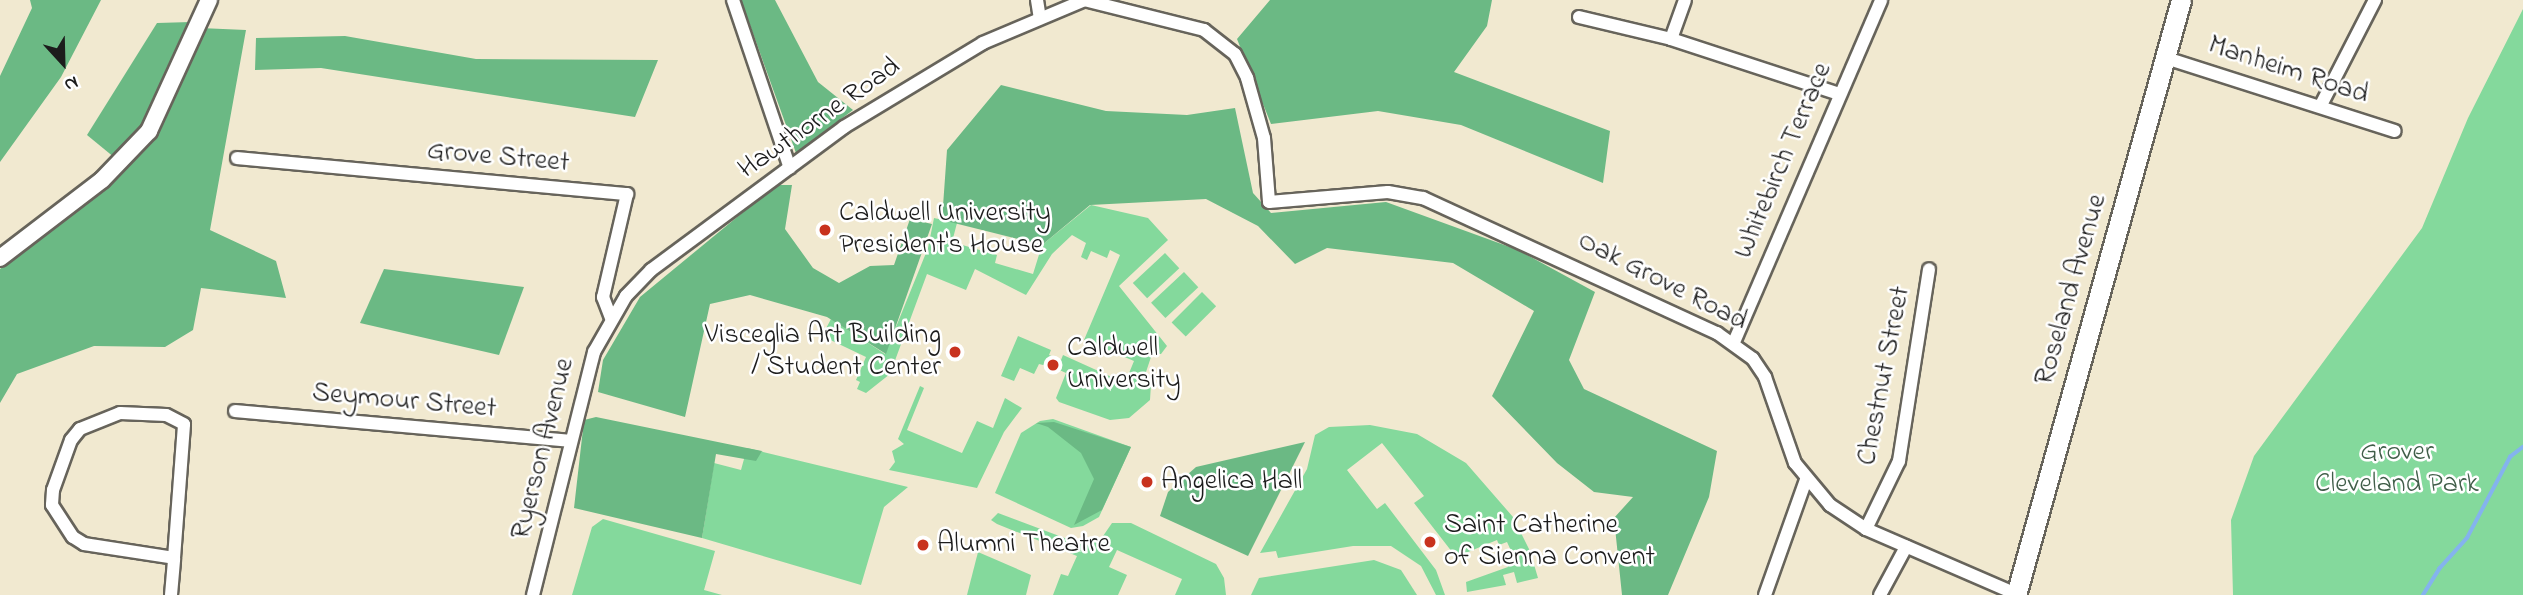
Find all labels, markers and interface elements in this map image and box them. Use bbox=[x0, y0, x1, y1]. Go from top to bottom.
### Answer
north arrow bbox=[28, 28, 98, 98]
street label: Manheim Road bbox=[2204, 29, 2372, 113]
street label: Hawthorne Road bbox=[733, 51, 907, 187]
street label: Whitebirch Terrace bbox=[1728, 58, 1840, 264]
text: N bbox=[60, 68, 82, 98]
street label: Grove Street bbox=[426, 135, 570, 181]
street label: Roseland Avenue bbox=[2029, 191, 2115, 389]
place label: Caldwell University President's House bbox=[839, 197, 1051, 263]
marker: Caldwell University President's House bbox=[817, 222, 833, 238]
street label: Oak Grove Road bbox=[1572, 225, 1752, 339]
street label: Chestnut Street bbox=[1851, 284, 1919, 468]
place label: Visceglia Art Building / Student Center bbox=[705, 319, 941, 385]
place label: Caldwell University bbox=[1067, 332, 1181, 398]
marker: Visceglia Art Building / Student Center bbox=[947, 344, 963, 360]
street label: Ryerson Avenue bbox=[505, 355, 583, 543]
marker: Caldwell University bbox=[1045, 357, 1061, 373]
street label: Seymour Street bbox=[311, 377, 497, 427]
park label: Grover Cleveland Park bbox=[2315, 436, 2479, 502]
place label: Angelica Hall bbox=[1161, 465, 1302, 499]
marker: Angelica Hall bbox=[1139, 474, 1155, 490]
place label: Saint Catherine of Sienna Convent bbox=[1444, 509, 1655, 575]
place label: Alumni Theatre bbox=[937, 528, 1110, 562]
marker: Saint Catherine of Sienna Convent bbox=[1422, 534, 1438, 550]
marker: Alumni Theatre bbox=[915, 537, 931, 553]

